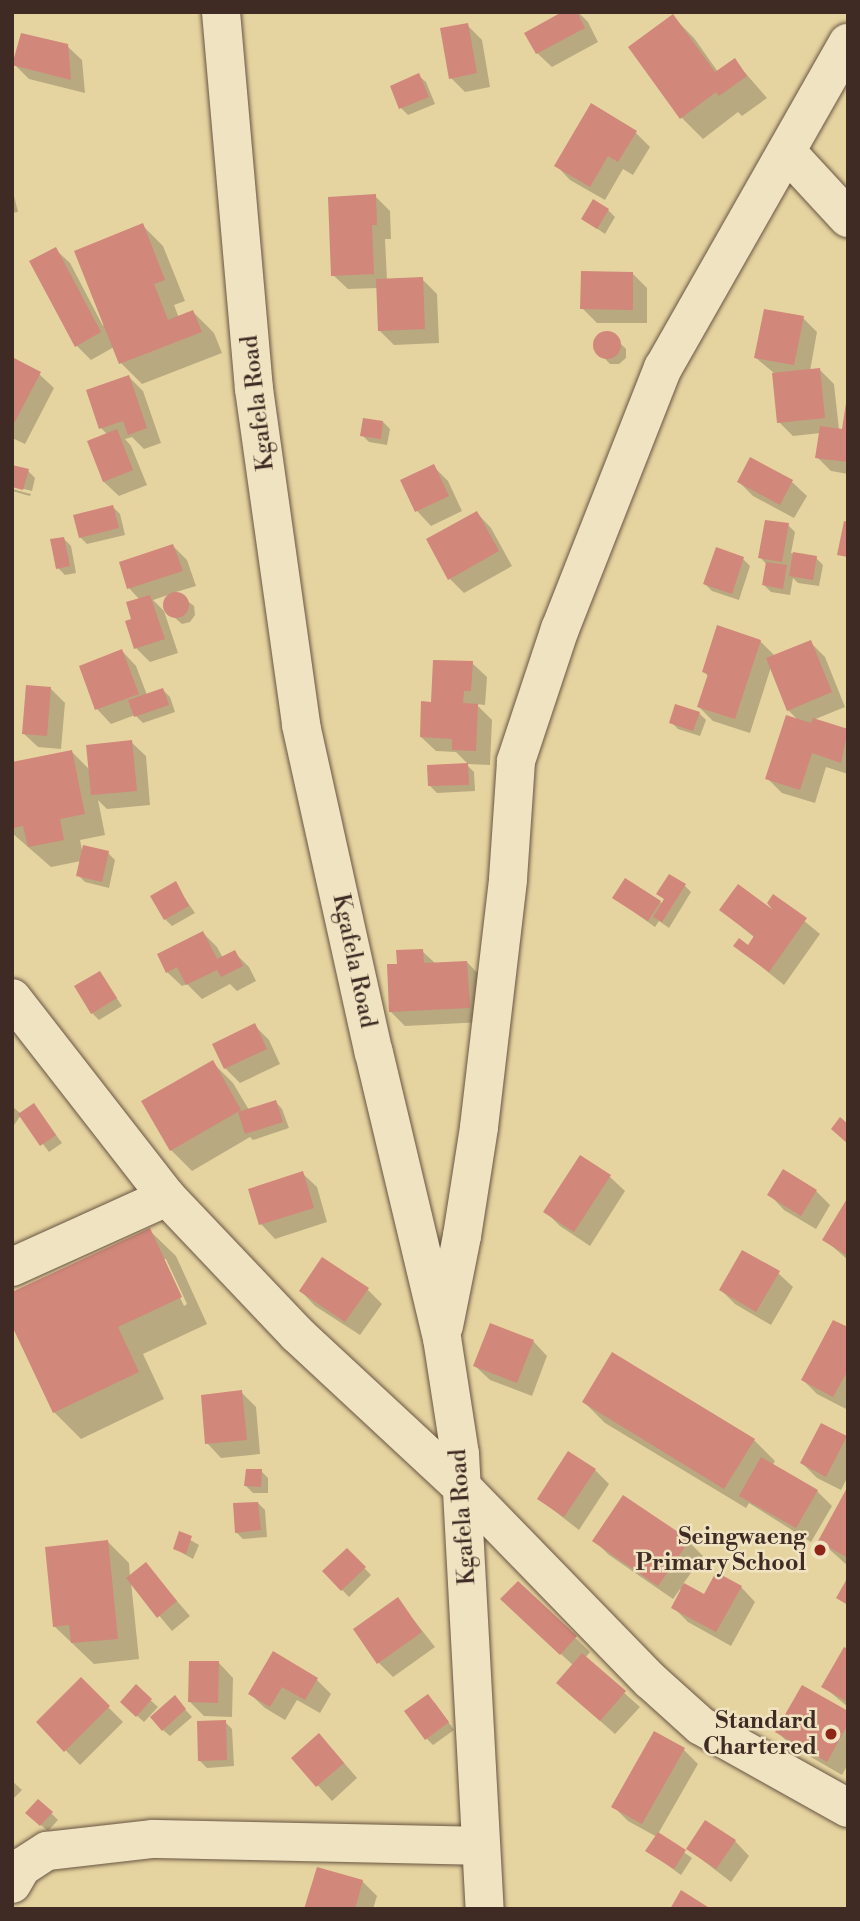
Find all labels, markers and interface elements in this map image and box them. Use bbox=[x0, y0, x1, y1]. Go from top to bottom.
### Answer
street label: Kgafela Road bbox=[236, 334, 280, 472]
street label: Kgafela Road bbox=[326, 891, 382, 1031]
street label: Kgafela Road bbox=[444, 1448, 482, 1586]
place label: Seingwaeng Primary School bbox=[635, 1523, 806, 1577]
marker: Seingwaeng Primary School bbox=[812, 1542, 828, 1558]
place label: Standard Chartered bbox=[703, 1707, 817, 1761]
marker: Standard Chartered bbox=[823, 1726, 839, 1742]

